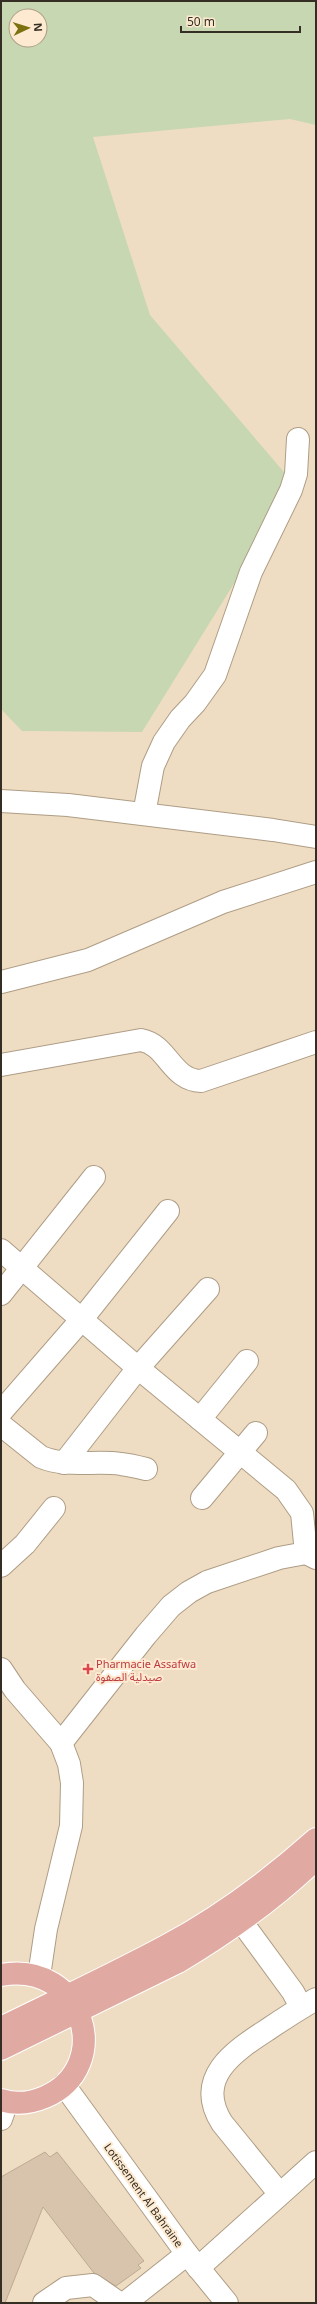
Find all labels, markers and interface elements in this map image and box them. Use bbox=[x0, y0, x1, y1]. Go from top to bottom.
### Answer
north arrow bbox=[8, 8, 48, 48]
scale bar bbox=[181, 8, 300, 34]
text: 50 m bbox=[187, 13, 215, 30]
text: N bbox=[31, 22, 46, 32]
place label: Pharmacie Assafwa صيدلية الصفوة bbox=[96, 1656, 196, 1684]
marker: Pharmacie Assafwa صيدلية الصفوة bbox=[83, 1664, 93, 1674]
street label: Lotissement Al Bahraine bbox=[101, 2140, 187, 2250]

